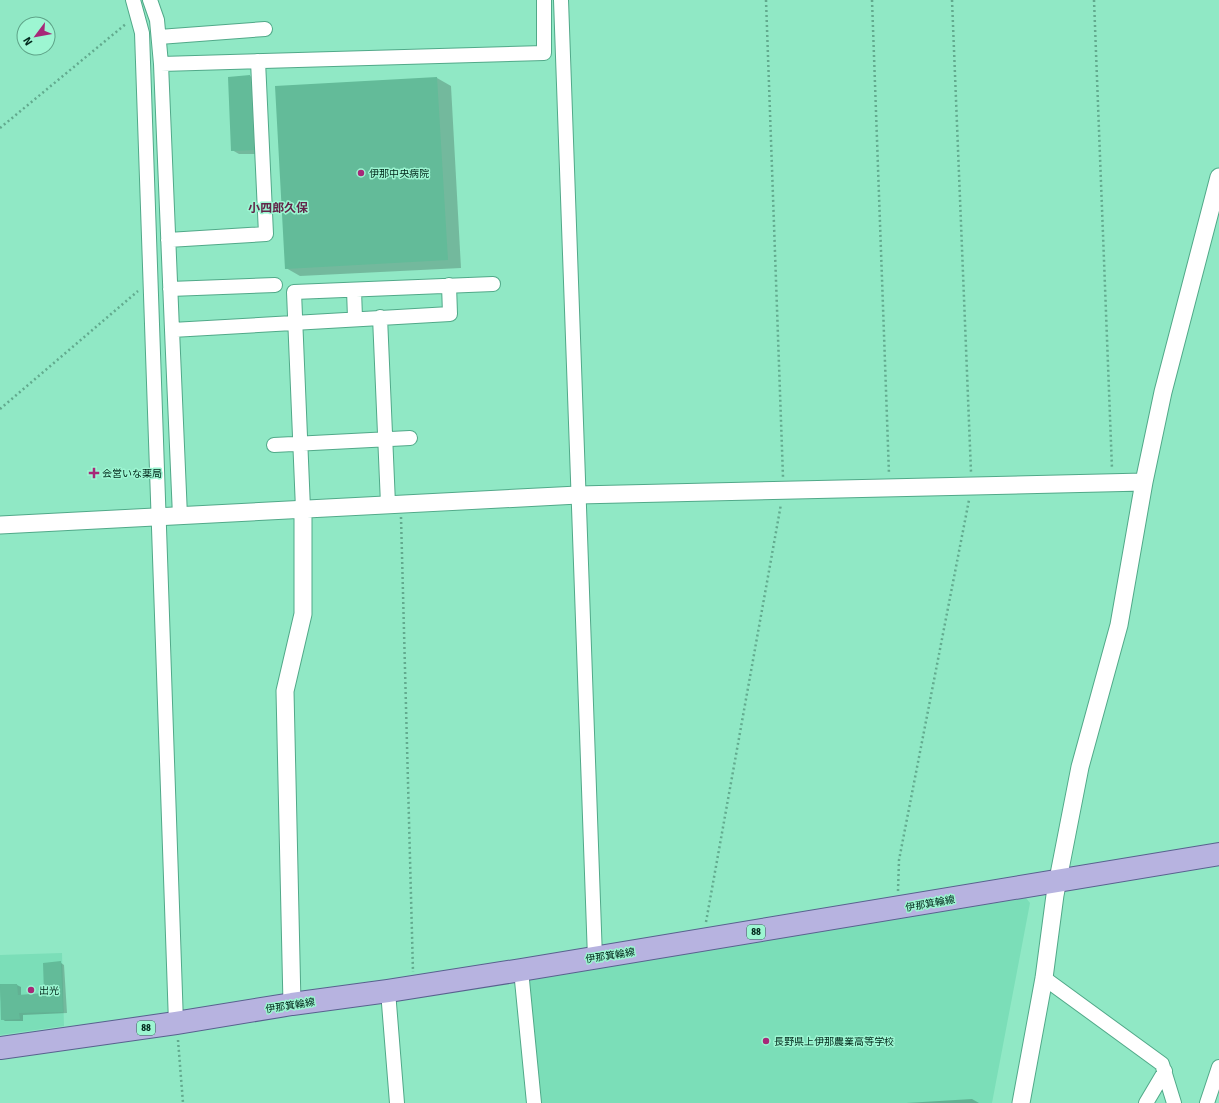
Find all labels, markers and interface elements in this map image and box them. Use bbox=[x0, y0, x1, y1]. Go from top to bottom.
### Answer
north arrow bbox=[16, 16, 56, 56]
text: N bbox=[20, 34, 35, 48]
marker: 伊那中央病院 bbox=[356, 168, 366, 178]
place label: 伊那中央病院 bbox=[369, 168, 429, 180]
district label: 小四郎久保 bbox=[248, 201, 308, 216]
marker: 会営いな薬局 bbox=[89, 468, 99, 478]
place label: 会営いな薬局 bbox=[102, 468, 162, 480]
street label: 伊那箕輪線 bbox=[905, 894, 956, 914]
road number: 88 bbox=[747, 925, 765, 939]
street label: 伊那箕輪線 bbox=[585, 946, 636, 966]
marker: 出光 bbox=[26, 985, 36, 995]
place label: 出光 bbox=[39, 985, 59, 997]
street label: 伊那箕輪線 bbox=[265, 996, 316, 1016]
road number: 88 bbox=[137, 1021, 155, 1035]
marker: 長野県上伊那農業高等学校 bbox=[761, 1036, 771, 1046]
place label: 長野県上伊那農業高等学校 bbox=[774, 1036, 894, 1048]

